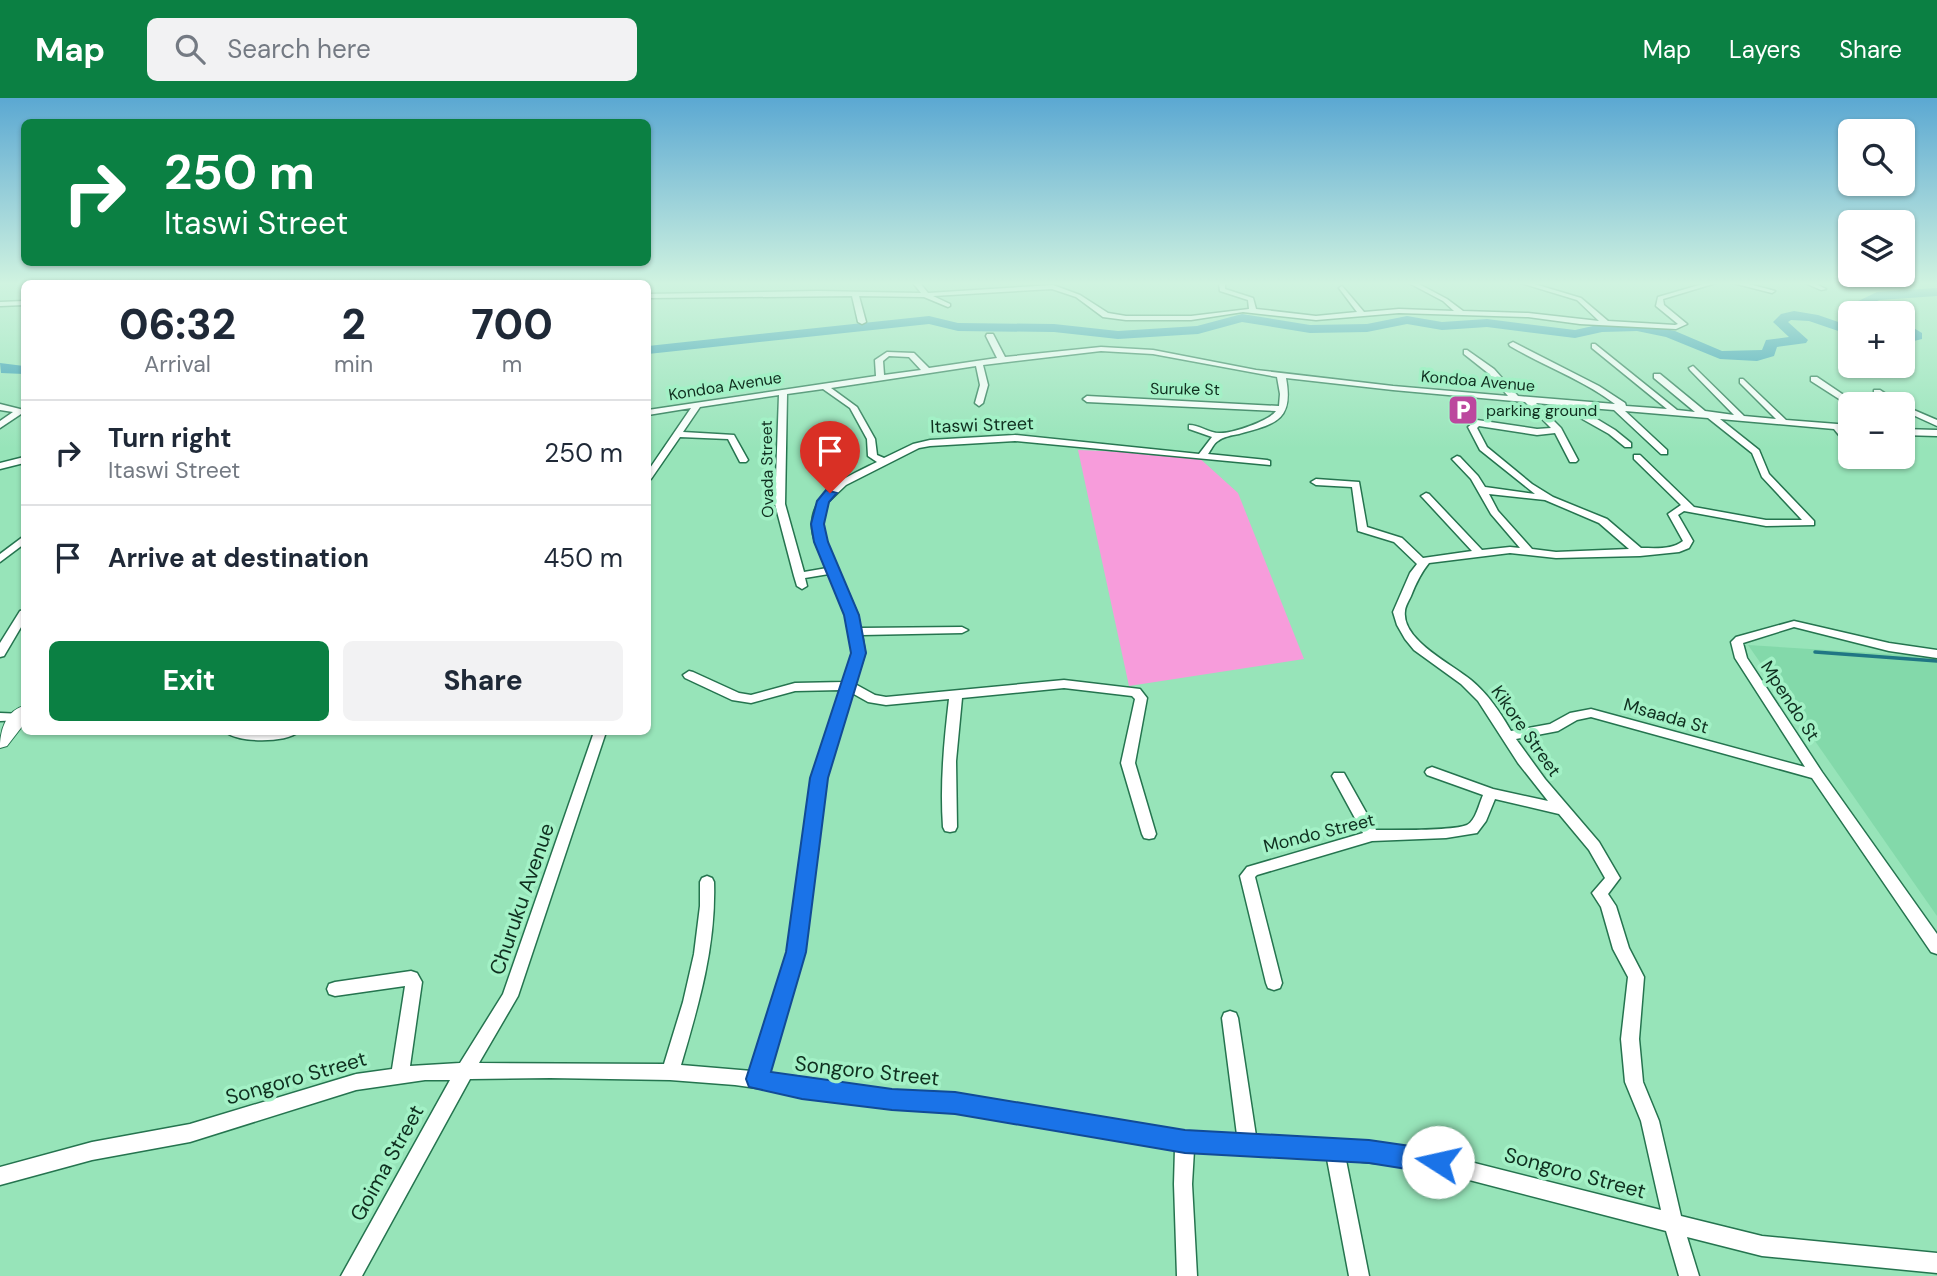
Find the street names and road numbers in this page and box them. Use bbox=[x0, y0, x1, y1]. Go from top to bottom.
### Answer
street label: Kondoa Avenue bbox=[1420, 366, 1536, 396]
street label: Kondoa Avenue bbox=[667, 367, 783, 405]
street label: Suruke St bbox=[1150, 378, 1220, 400]
street label: Itaswi Street bbox=[930, 411, 1034, 439]
street label: Ovada Street bbox=[756, 420, 778, 518]
street label: Mpendo St bbox=[1755, 656, 1825, 746]
street label: Kikore Street bbox=[1486, 681, 1566, 781]
street label: Msaada St bbox=[1621, 692, 1711, 740]
street label: Mondo Street bbox=[1261, 808, 1377, 858]
street label: Churuku Avenue bbox=[483, 819, 561, 979]
street label: Songoro Street bbox=[222, 1045, 370, 1111]
street label: Songoro Street bbox=[793, 1049, 941, 1093]
street label: Goima Street bbox=[344, 1100, 430, 1226]
street label: Songoro Street bbox=[1501, 1141, 1649, 1205]

